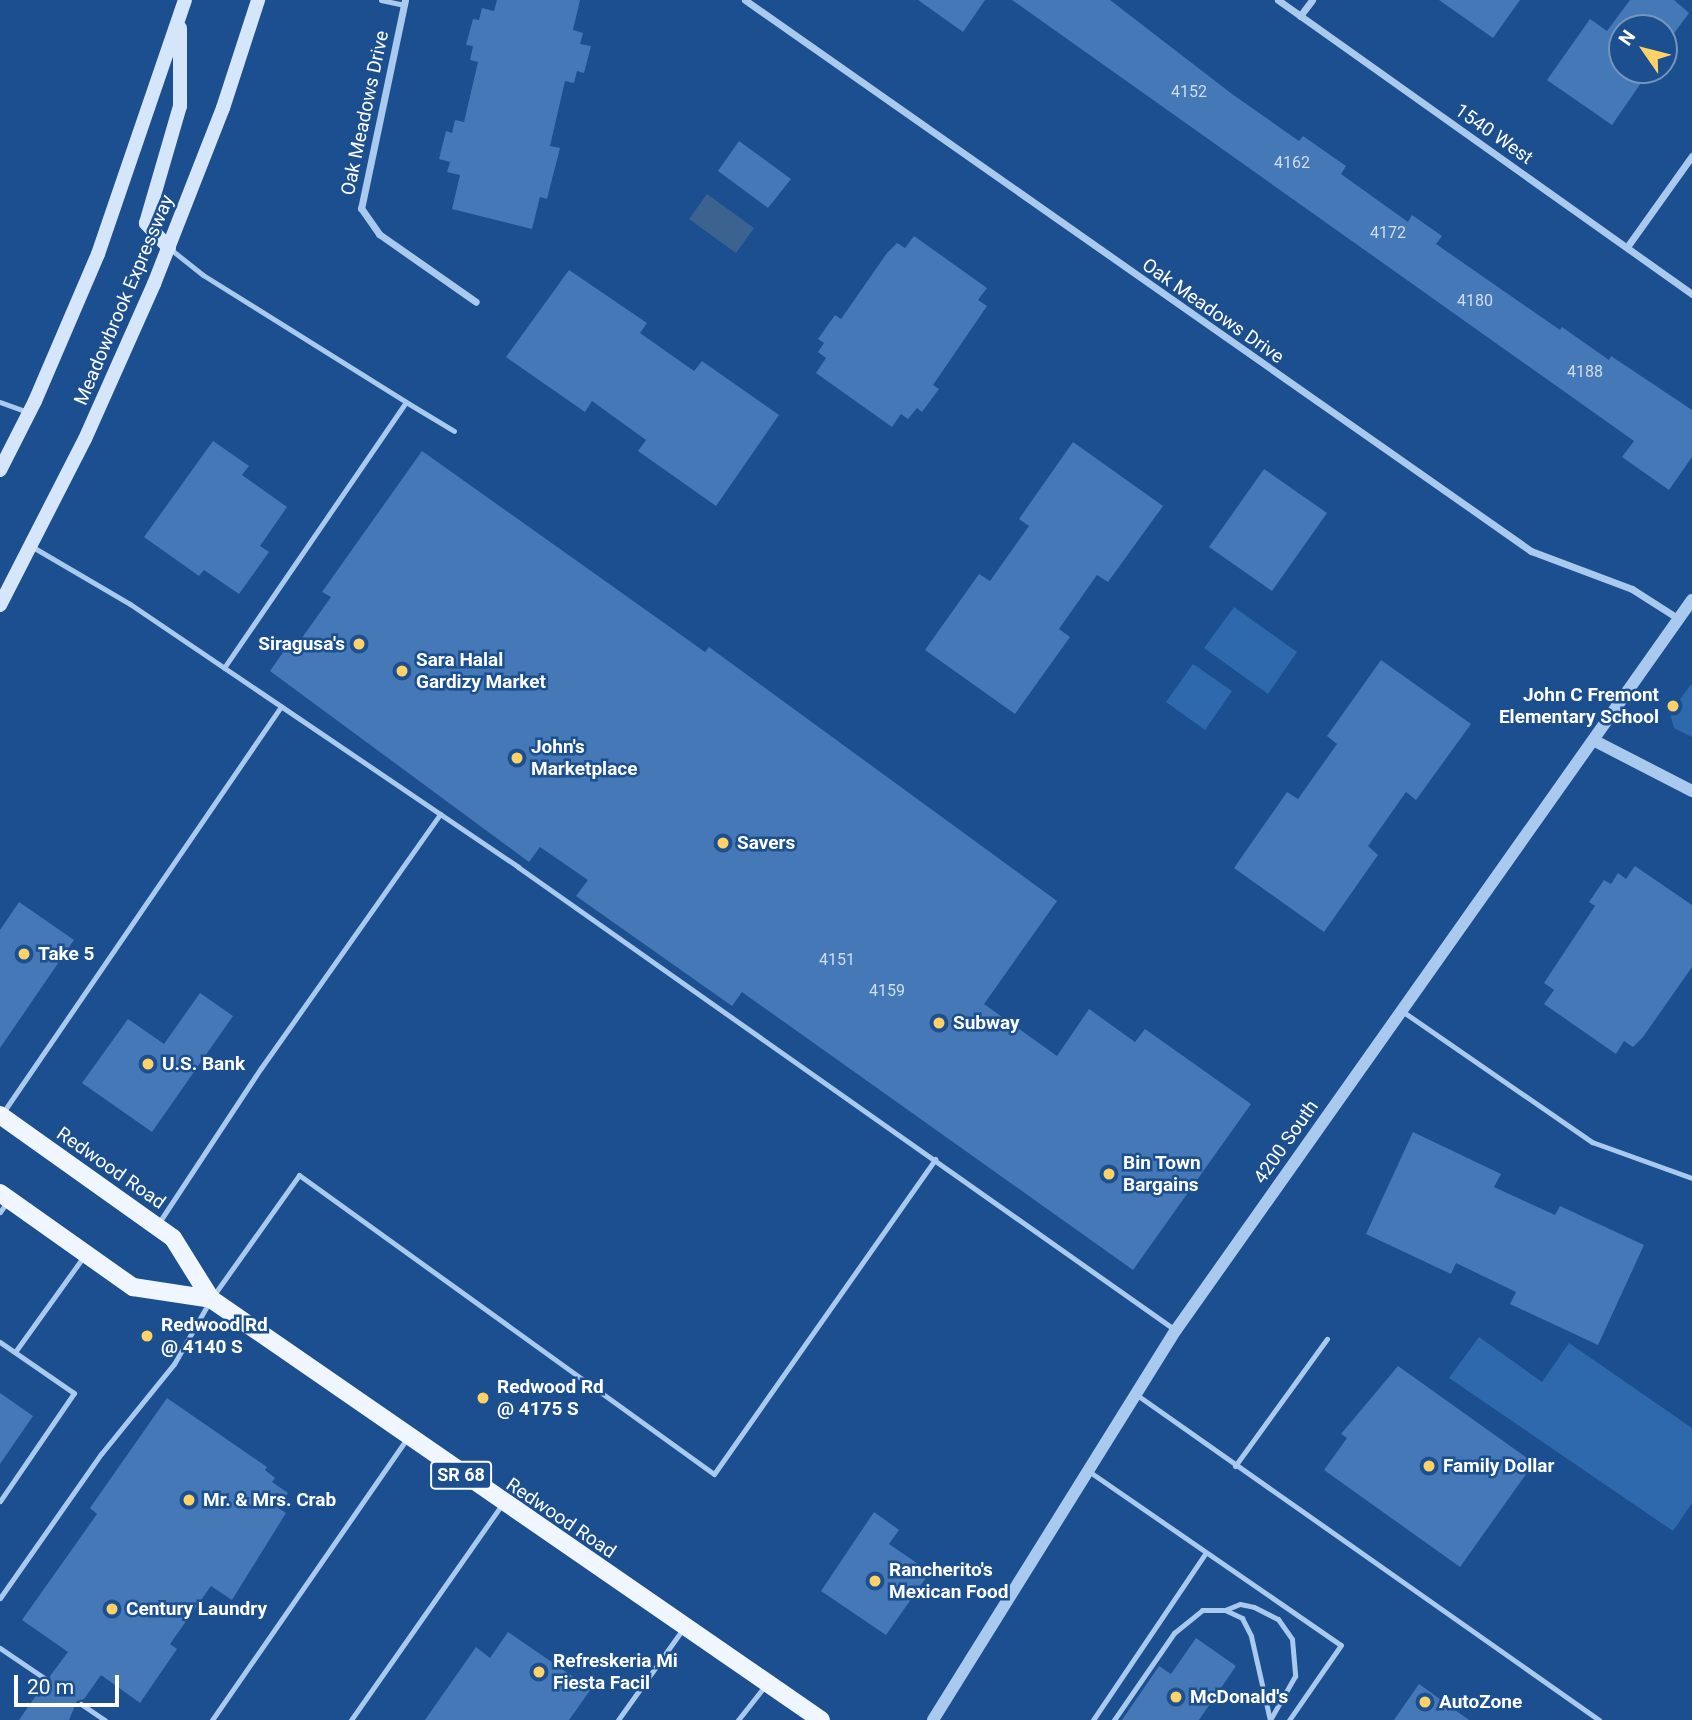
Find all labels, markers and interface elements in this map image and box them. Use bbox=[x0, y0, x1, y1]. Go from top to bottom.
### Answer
north arrow bbox=[1608, 14, 1678, 84]
text: N bbox=[1614, 26, 1640, 50]
street label: Oak Meadows Drive bbox=[336, 29, 394, 197]
house number: 4152 bbox=[1171, 82, 1207, 102]
street label: 1540 West bbox=[1451, 99, 1537, 169]
house number: 4162 bbox=[1274, 153, 1310, 173]
street label: Meadowbrook Expressway bbox=[69, 191, 179, 409]
house number: 4172 bbox=[1370, 223, 1406, 243]
street label: Oak Meadows Drive bbox=[1138, 254, 1288, 368]
house number: 4180 bbox=[1457, 291, 1493, 311]
house number: 4188 bbox=[1567, 362, 1603, 382]
place label: Siragusa's bbox=[258, 633, 345, 655]
marker: Siragusa's bbox=[351, 636, 367, 652]
place label: Sara Halal Gardizy Market bbox=[416, 649, 546, 693]
marker: Sara Halal Gardizy Market bbox=[394, 663, 410, 679]
place label: John C Fremont Elementary School bbox=[1499, 684, 1659, 728]
marker: John C Fremont Elementary School bbox=[1665, 698, 1681, 714]
place label: John's Marketplace bbox=[531, 736, 637, 780]
marker: John's Marketplace bbox=[509, 750, 525, 766]
place label: Savers bbox=[737, 832, 795, 854]
marker: Savers bbox=[715, 835, 731, 851]
place label: Take 5 bbox=[38, 943, 94, 965]
marker: Take 5 bbox=[16, 946, 32, 962]
house number: 4151 bbox=[819, 950, 855, 970]
house number: 4159 bbox=[869, 981, 905, 1001]
place label: Subway bbox=[953, 1012, 1020, 1034]
marker: Subway bbox=[931, 1015, 947, 1031]
place label: U.S. Bank bbox=[162, 1053, 245, 1075]
marker: U.S. Bank bbox=[140, 1056, 156, 1072]
street label: 4200 South bbox=[1249, 1096, 1323, 1188]
street label: Redwood Road bbox=[52, 1122, 170, 1214]
place label: Bin Town Bargains bbox=[1123, 1152, 1201, 1196]
marker: Bin Town Bargains bbox=[1101, 1166, 1117, 1182]
place label: Redwood Rd @ 4140 S bbox=[161, 1314, 268, 1358]
marker: Redwood Rd @ 4140 S bbox=[139, 1328, 155, 1344]
place label: Redwood Rd @ 4175 S bbox=[497, 1376, 604, 1420]
marker: Redwood Rd @ 4175 S bbox=[475, 1390, 491, 1406]
place label: Family Dollar bbox=[1443, 1455, 1554, 1477]
marker: Family Dollar bbox=[1421, 1458, 1437, 1474]
road number: SR 68 bbox=[430, 1460, 492, 1490]
street label: Redwood Road bbox=[502, 1473, 620, 1563]
place label: Mr. & Mrs. Crab bbox=[203, 1489, 336, 1511]
marker: Mr. & Mrs. Crab bbox=[181, 1492, 197, 1508]
place label: Rancherito's Mexican Food bbox=[889, 1559, 1008, 1603]
marker: Rancherito's Mexican Food bbox=[867, 1573, 883, 1589]
place label: Century Laundry bbox=[126, 1598, 267, 1620]
marker: Century Laundry bbox=[104, 1601, 120, 1617]
place label: Refreskeria Mi Fiesta Facil bbox=[553, 1650, 678, 1694]
scale bar bbox=[18, 1660, 122, 1704]
marker: Refreskeria Mi Fiesta Facil bbox=[531, 1664, 547, 1680]
text: 20 m bbox=[27, 1675, 74, 1699]
place label: McDonald's bbox=[1190, 1686, 1288, 1708]
marker: McDonald's bbox=[1168, 1689, 1184, 1705]
place label: AutoZone bbox=[1439, 1691, 1522, 1713]
marker: AutoZone bbox=[1417, 1694, 1433, 1710]

